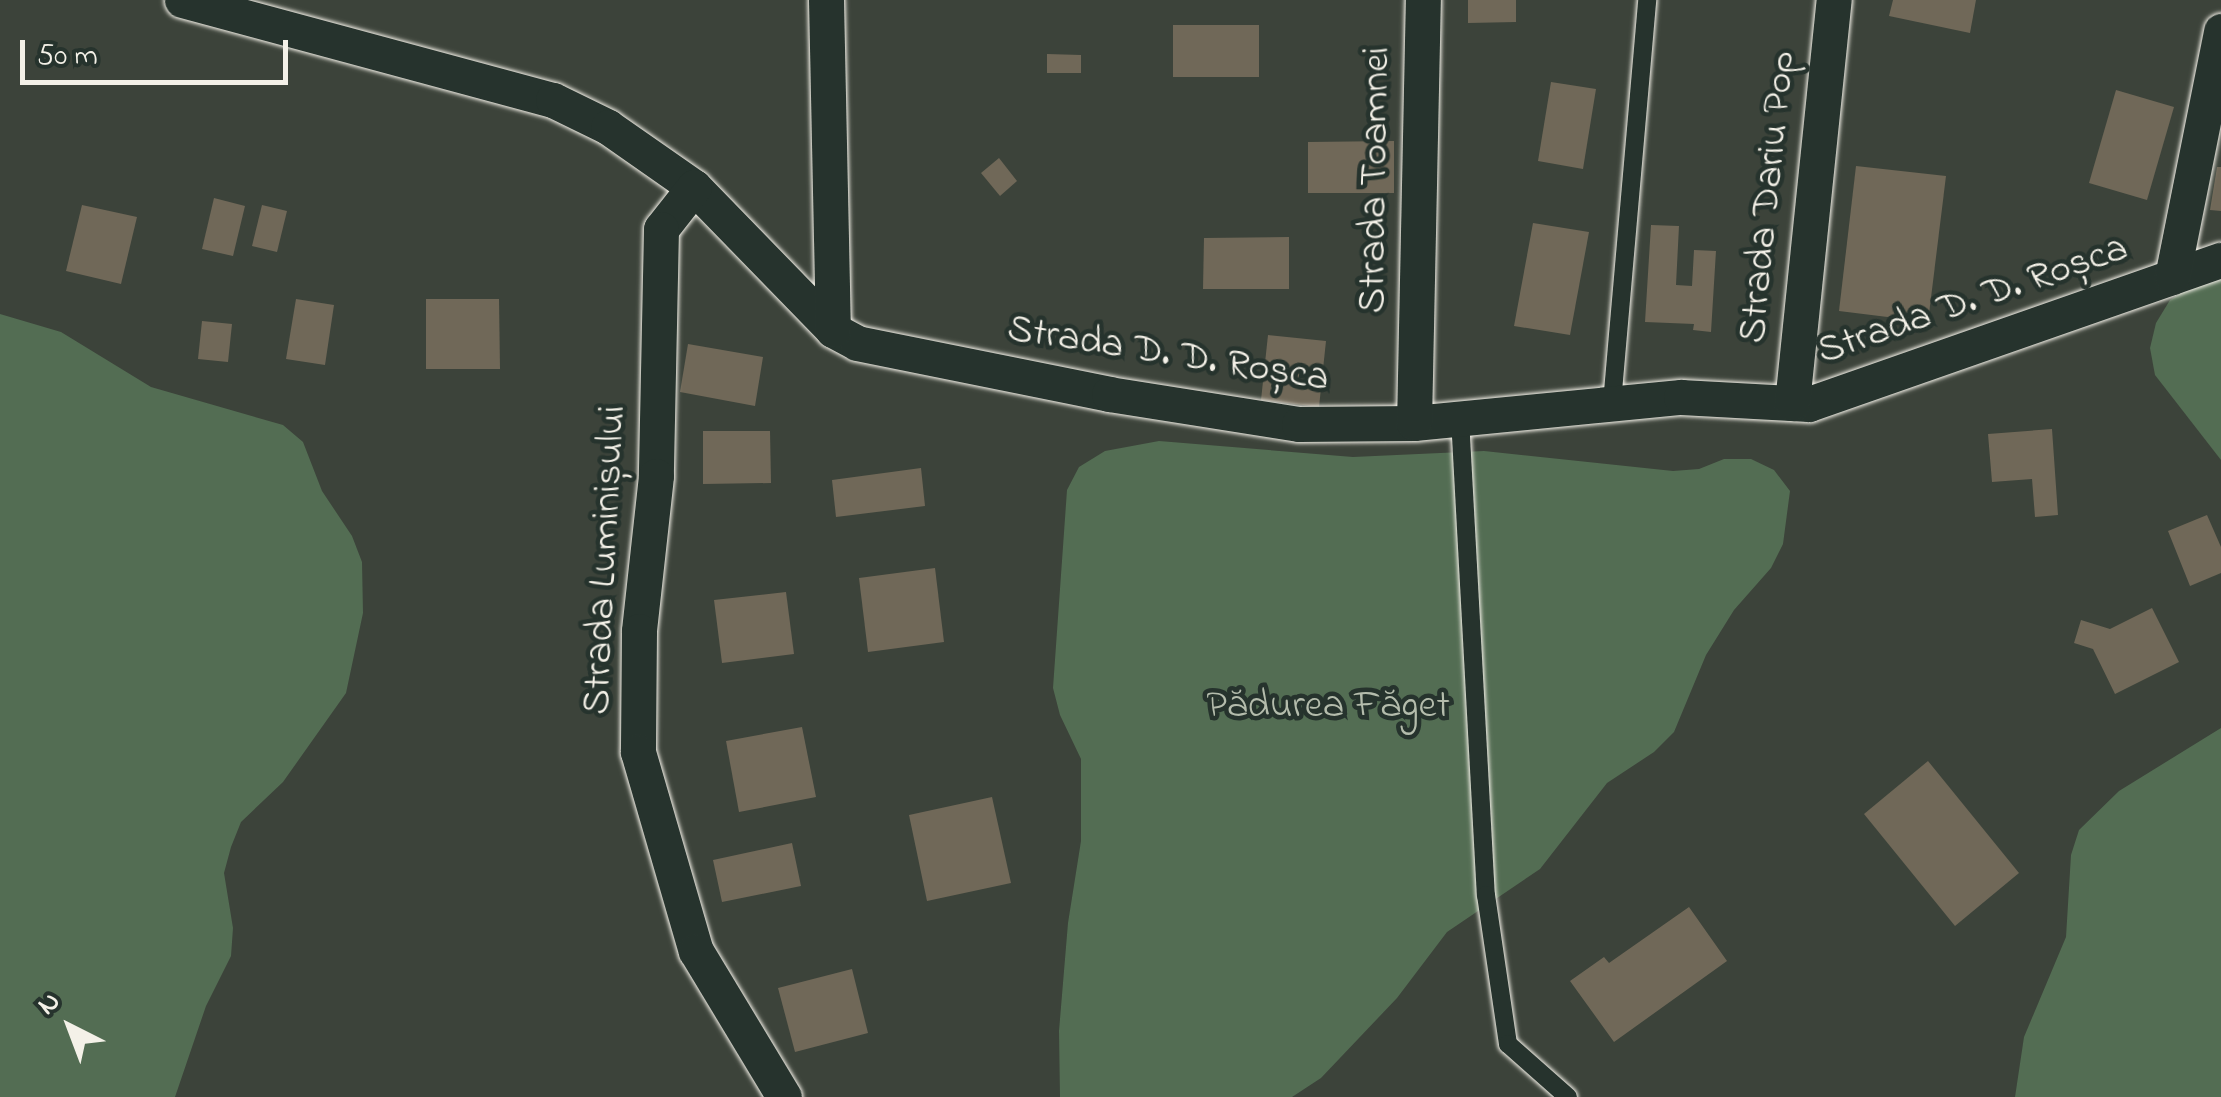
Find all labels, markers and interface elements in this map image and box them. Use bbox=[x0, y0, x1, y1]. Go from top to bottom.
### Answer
scale bar bbox=[25, 20, 292, 82]
text: 50 m bbox=[37, 35, 98, 79]
street label: Strada Toamnei bbox=[1350, 46, 1402, 314]
street label: Strada Dariu Pop bbox=[1730, 48, 1808, 346]
street label: Strada D. D. Roșca bbox=[1812, 225, 2134, 377]
street label: Strada D. D. Roșca bbox=[1004, 306, 1332, 404]
street label: Strada Luminișului bbox=[574, 404, 638, 716]
park label: Pădurea Făget bbox=[1206, 683, 1450, 731]
north arrow bbox=[20, 977, 120, 1077]
text: N bbox=[29, 983, 70, 1026]

